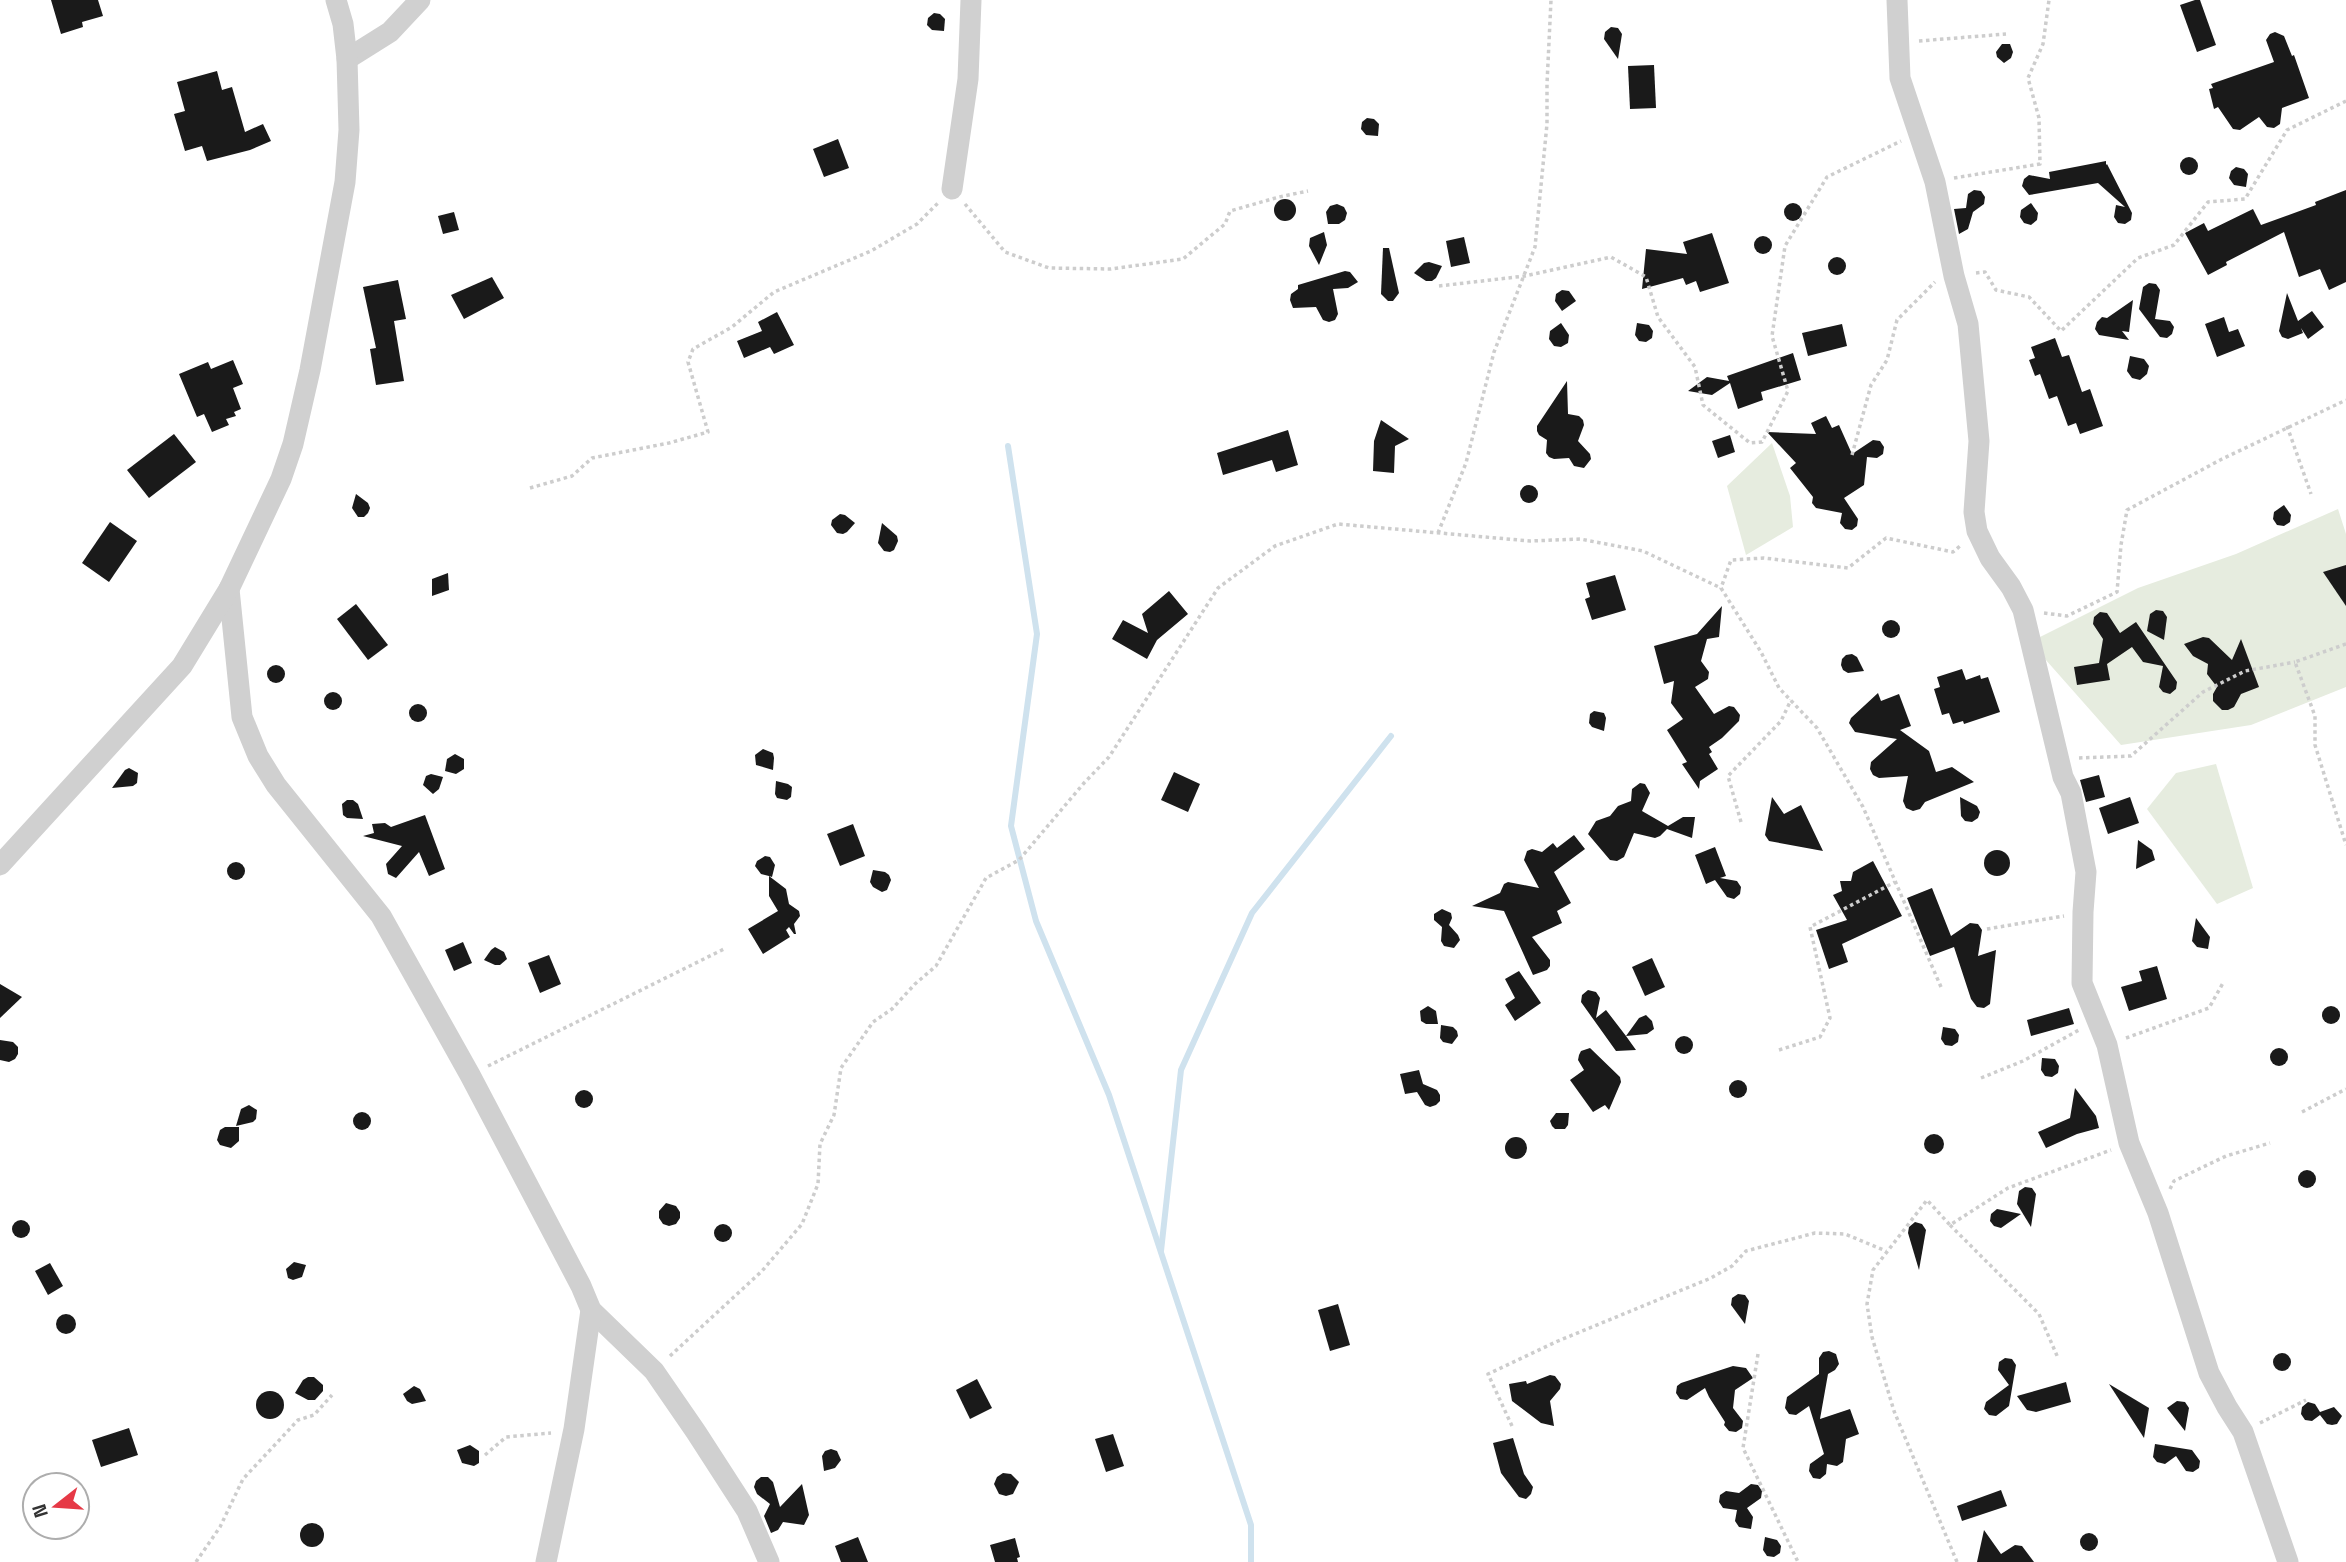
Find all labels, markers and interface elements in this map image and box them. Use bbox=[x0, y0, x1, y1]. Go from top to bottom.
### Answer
north arrow bbox=[21, 1471, 91, 1541]
text: N bbox=[26, 1501, 54, 1521]

